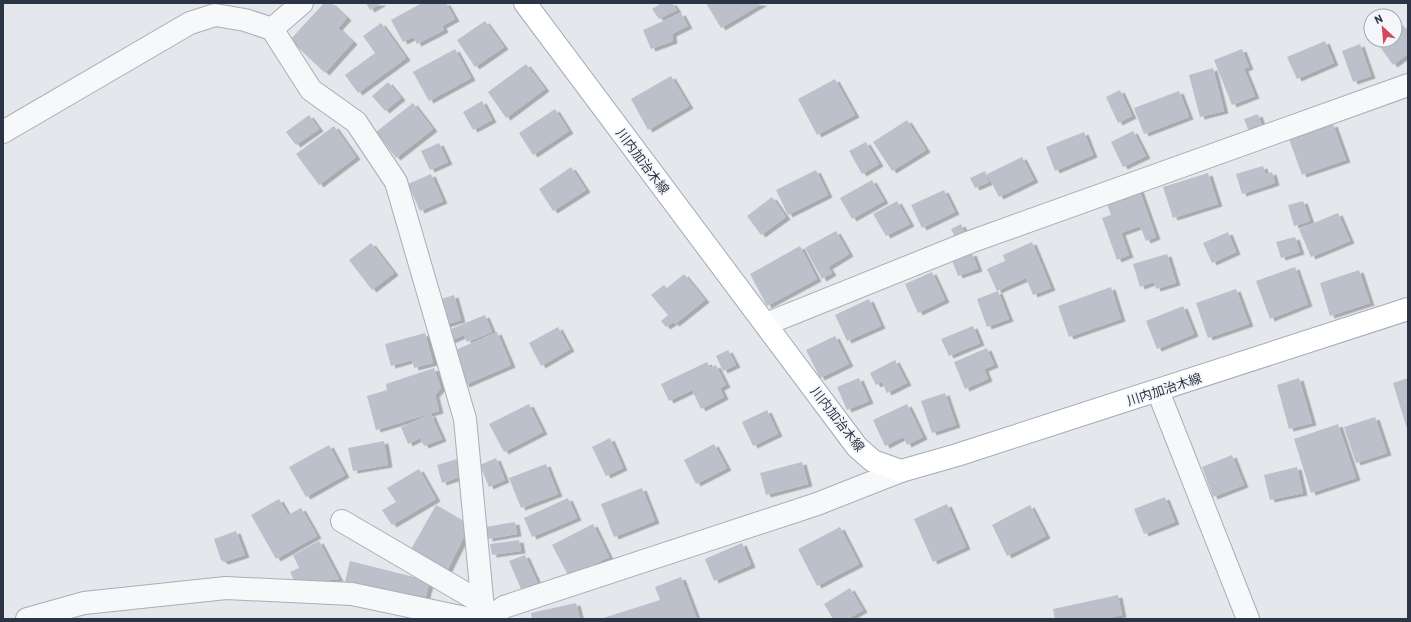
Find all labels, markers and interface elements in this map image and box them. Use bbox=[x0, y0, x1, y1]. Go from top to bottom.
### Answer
north arrow bbox=[1363, 8, 1403, 48]
text: N bbox=[1372, 11, 1385, 26]
street label: 川内加治木線 bbox=[613, 125, 673, 197]
street label: 川内加治木線 bbox=[1124, 369, 1204, 409]
street label: 川内加治木線 bbox=[808, 383, 868, 455]

